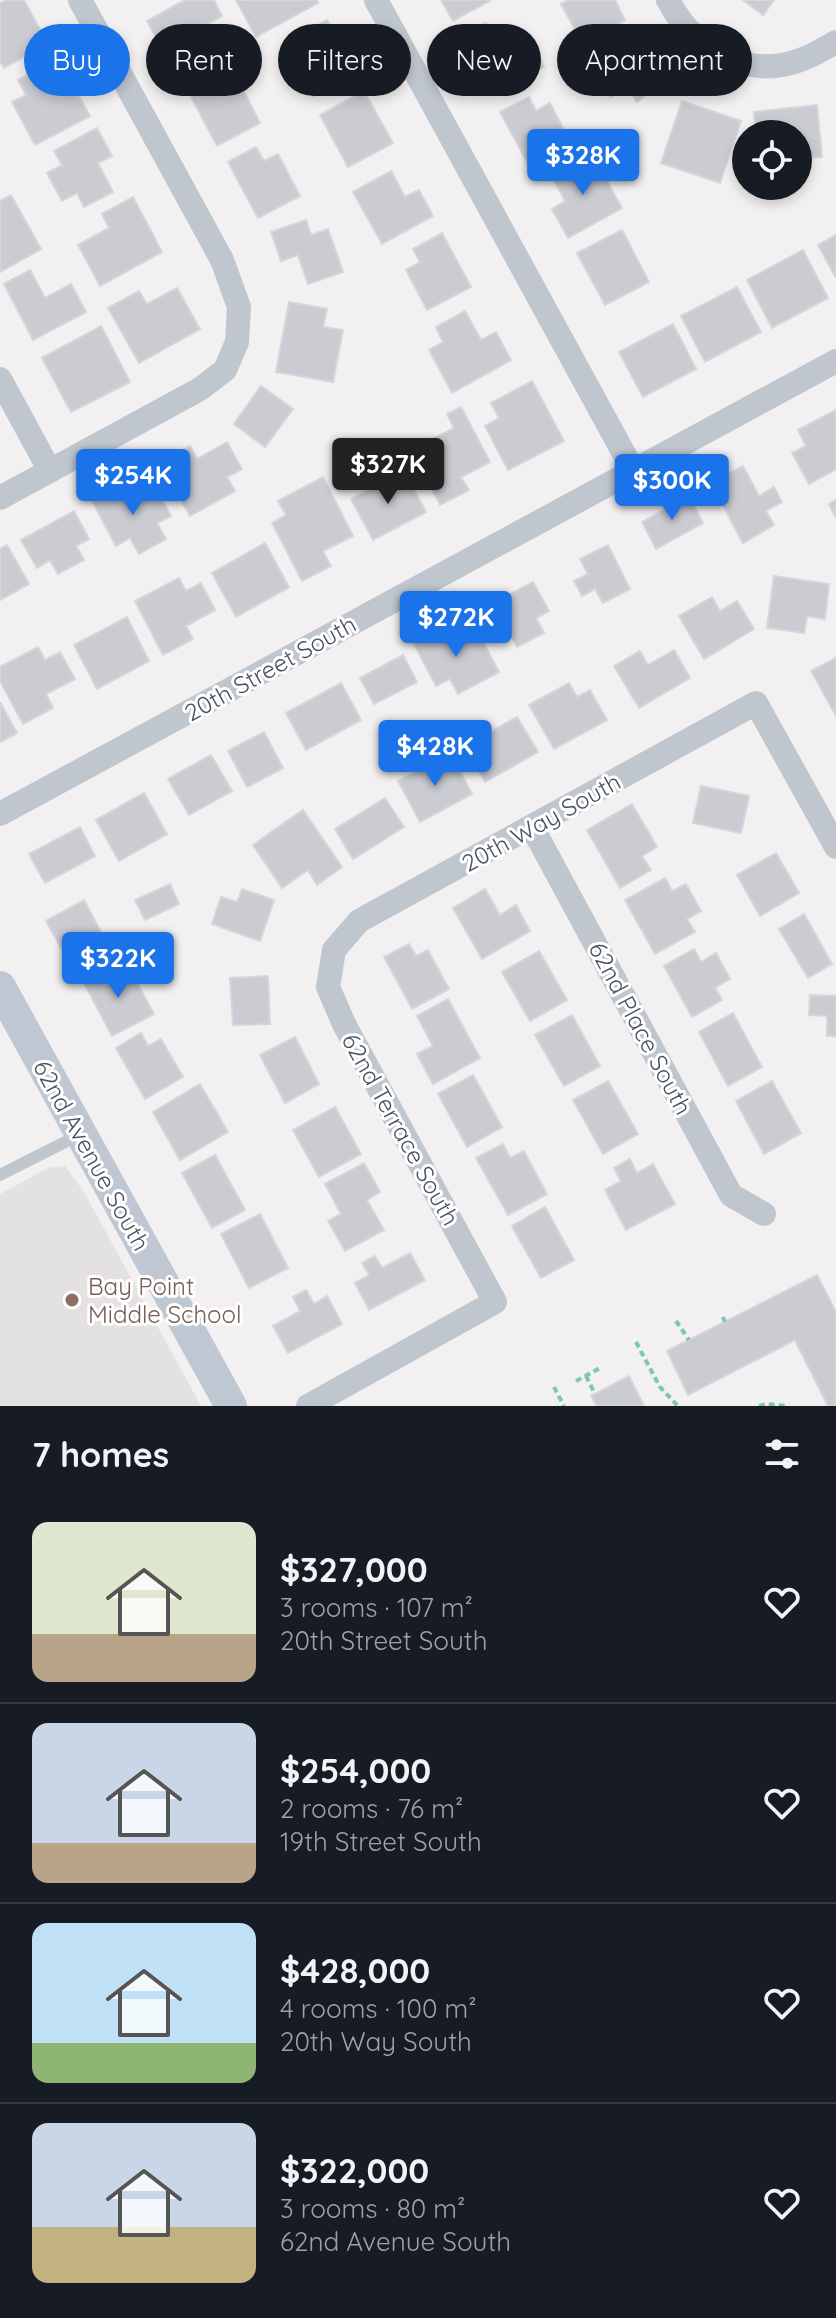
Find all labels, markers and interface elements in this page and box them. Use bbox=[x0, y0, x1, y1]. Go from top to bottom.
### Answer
chip: Buy bbox=[24, 24, 130, 96]
chip: Rent bbox=[146, 24, 262, 96]
chip: Filters bbox=[278, 24, 411, 96]
chip: New bbox=[427, 24, 541, 96]
chip: Apartment bbox=[557, 24, 752, 96]
map controls bbox=[732, 120, 812, 200]
button: locate bbox=[732, 120, 812, 200]
pin: $328K bbox=[527, 129, 639, 197]
text: $328K bbox=[545, 138, 621, 171]
pin: $327K bbox=[332, 438, 444, 506]
text: $327K bbox=[350, 447, 426, 480]
pin: $254K bbox=[77, 449, 189, 517]
pin: $300K bbox=[616, 454, 728, 522]
text: $254K bbox=[94, 458, 172, 491]
text: $300K bbox=[633, 463, 711, 496]
pin: $272K bbox=[400, 591, 512, 659]
text: $272K bbox=[418, 600, 494, 633]
street label: 20th Street South bbox=[179, 608, 361, 728]
pin: $428K bbox=[379, 720, 491, 788]
text: $428K bbox=[397, 729, 473, 762]
street label: 20th Way South bbox=[456, 766, 626, 878]
pin: $322K bbox=[62, 932, 174, 1000]
street label: 62nd Place South bbox=[583, 936, 699, 1120]
text: $322K bbox=[80, 941, 156, 974]
street label: 62nd Terrace South bbox=[336, 1028, 466, 1230]
street label: 62nd Avenue South bbox=[27, 1054, 157, 1256]
place label: Bay Point Middle School bbox=[88, 1271, 242, 1329]
marker: Bay Point Middle School bbox=[63, 1291, 81, 1309]
icon: filters bbox=[760, 1432, 804, 1476]
text: 7 homes bbox=[32, 1433, 169, 1476]
text: $327,000 bbox=[280, 1548, 428, 1591]
icon: home bbox=[96, 1554, 192, 1650]
icon: heart bbox=[760, 1580, 804, 1624]
text: 3 rooms · 107 m² bbox=[280, 1591, 473, 1624]
text: 20th Street South bbox=[280, 1624, 487, 1657]
text: $254,000 bbox=[280, 1749, 431, 1792]
icon: home bbox=[96, 1755, 192, 1851]
icon: heart bbox=[760, 1781, 804, 1825]
text: 2 rooms · 76 m² bbox=[280, 1792, 463, 1825]
text: 19th Street South bbox=[280, 1825, 482, 1858]
text: $428,000 bbox=[280, 1949, 430, 1992]
icon: home bbox=[96, 1955, 192, 2051]
icon: heart bbox=[760, 1981, 804, 2025]
text: 4 rooms · 100 m² bbox=[280, 1992, 476, 2025]
text: 20th Way South bbox=[280, 2025, 472, 2058]
text: $322,000 bbox=[280, 2149, 429, 2192]
icon: home bbox=[96, 2155, 192, 2251]
icon: heart bbox=[760, 2181, 804, 2225]
text: 3 rooms · 80 m² bbox=[280, 2192, 465, 2225]
text: 62nd Avenue South bbox=[280, 2225, 511, 2258]

